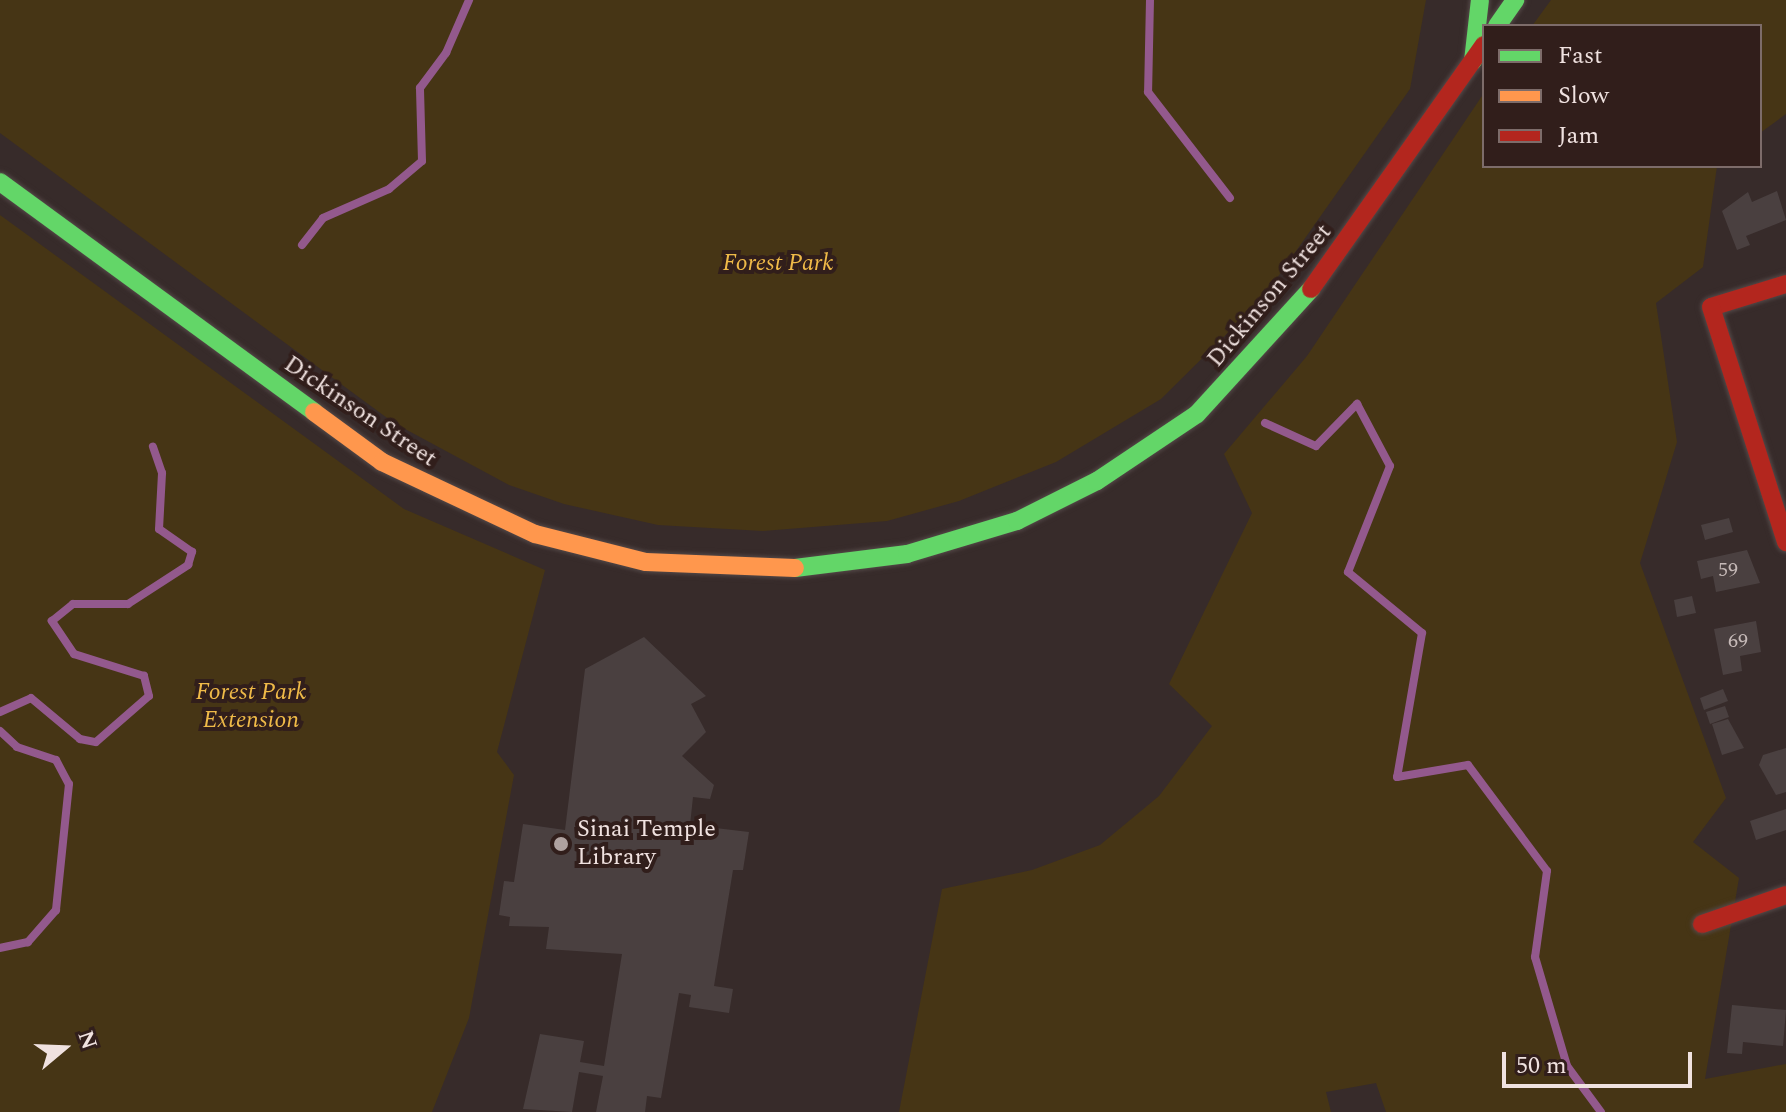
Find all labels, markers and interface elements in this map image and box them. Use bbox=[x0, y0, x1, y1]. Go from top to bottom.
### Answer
legend bbox=[1482, 24, 1762, 168]
text: Fast bbox=[1558, 38, 1603, 74]
text: Slow bbox=[1558, 78, 1609, 114]
text: Jam bbox=[1558, 118, 1599, 154]
street label: Dickinson Street bbox=[1202, 218, 1338, 374]
park label: Forest Park bbox=[723, 250, 833, 278]
street label: Dickinson Street bbox=[278, 350, 442, 474]
house number: 59 bbox=[1718, 558, 1738, 582]
house number: 69 bbox=[1728, 629, 1748, 653]
park label: Forest Park Extension bbox=[196, 679, 306, 735]
place label: Sinai Temple Library bbox=[577, 816, 716, 872]
marker: Sinai Temple Library bbox=[552, 835, 570, 853]
north arrow bbox=[24, 1008, 104, 1088]
text: N bbox=[69, 1026, 106, 1054]
scale bar bbox=[1506, 1036, 1696, 1086]
text: 50 m bbox=[1516, 1048, 1567, 1084]

